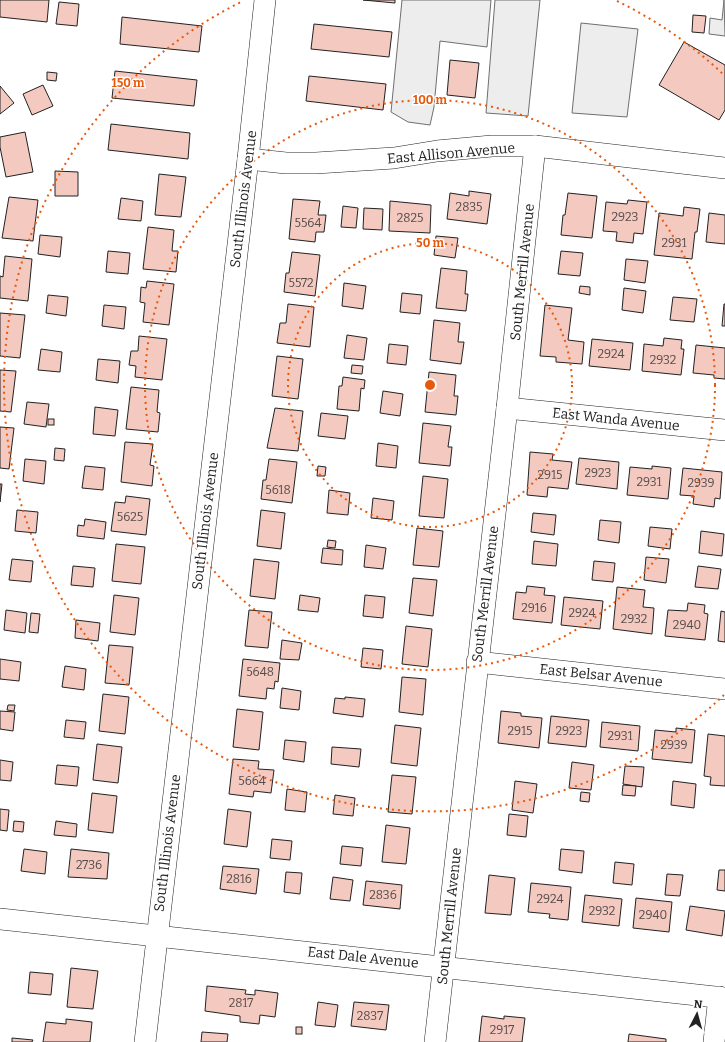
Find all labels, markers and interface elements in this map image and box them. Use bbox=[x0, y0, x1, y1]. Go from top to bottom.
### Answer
text: 150 m bbox=[112, 76, 145, 90]
text: 100 m bbox=[413, 93, 448, 107]
street label: South Illinois Avenue bbox=[227, 129, 260, 269]
street label: East Allison Avenue bbox=[386, 139, 516, 168]
house number: 2835 bbox=[456, 200, 482, 214]
street label: South Merrill Avenue bbox=[507, 203, 538, 341]
house number: 2923 bbox=[612, 210, 639, 224]
house number: 2825 bbox=[397, 211, 423, 225]
house number: 5564 bbox=[295, 216, 321, 230]
text: 50 m bbox=[416, 236, 444, 250]
house number: 2931 bbox=[661, 236, 687, 250]
house number: 5572 bbox=[288, 276, 314, 290]
house number: 2924 bbox=[597, 347, 625, 361]
house number: 2932 bbox=[650, 353, 676, 367]
centre of rings bbox=[423, 378, 437, 392]
street label: East Wanda Avenue bbox=[551, 404, 681, 435]
street label: South Illinois Avenue bbox=[189, 451, 222, 591]
house number: 2923 bbox=[585, 466, 612, 480]
house number: 2915 bbox=[538, 468, 562, 482]
house number: 2931 bbox=[636, 475, 662, 489]
house number: 2939 bbox=[687, 476, 715, 490]
house number: 5618 bbox=[265, 483, 291, 497]
house number: 5625 bbox=[117, 510, 143, 524]
street label: South Merrill Avenue bbox=[469, 525, 502, 663]
house number: 2916 bbox=[521, 601, 547, 615]
house number: 2924 bbox=[568, 606, 596, 620]
house number: 2932 bbox=[621, 612, 647, 626]
house number: 2940 bbox=[673, 618, 701, 632]
street label: East Belsar Avenue bbox=[539, 661, 663, 690]
house number: 5648 bbox=[246, 665, 274, 679]
house number: 2915 bbox=[508, 724, 532, 738]
house number: 2923 bbox=[556, 724, 583, 738]
house number: 2931 bbox=[607, 729, 633, 743]
house number: 2939 bbox=[660, 738, 688, 752]
street label: South Illinois Avenue bbox=[151, 773, 184, 913]
house number: 5664 bbox=[238, 774, 266, 788]
street label: South Merrill Avenue bbox=[434, 847, 465, 985]
house number: 2736 bbox=[76, 858, 102, 872]
house number: 2816 bbox=[226, 872, 252, 886]
house number: 2836 bbox=[369, 888, 397, 902]
house number: 2924 bbox=[536, 892, 564, 906]
house number: 2932 bbox=[589, 904, 615, 918]
house number: 2940 bbox=[639, 908, 667, 922]
street label: East Dale Avenue bbox=[306, 943, 419, 972]
north arrow bbox=[677, 994, 717, 1034]
house number: 2817 bbox=[229, 996, 253, 1010]
text: N bbox=[693, 998, 703, 1012]
house number: 2837 bbox=[357, 1009, 383, 1023]
house number: 2917 bbox=[490, 1023, 514, 1037]

